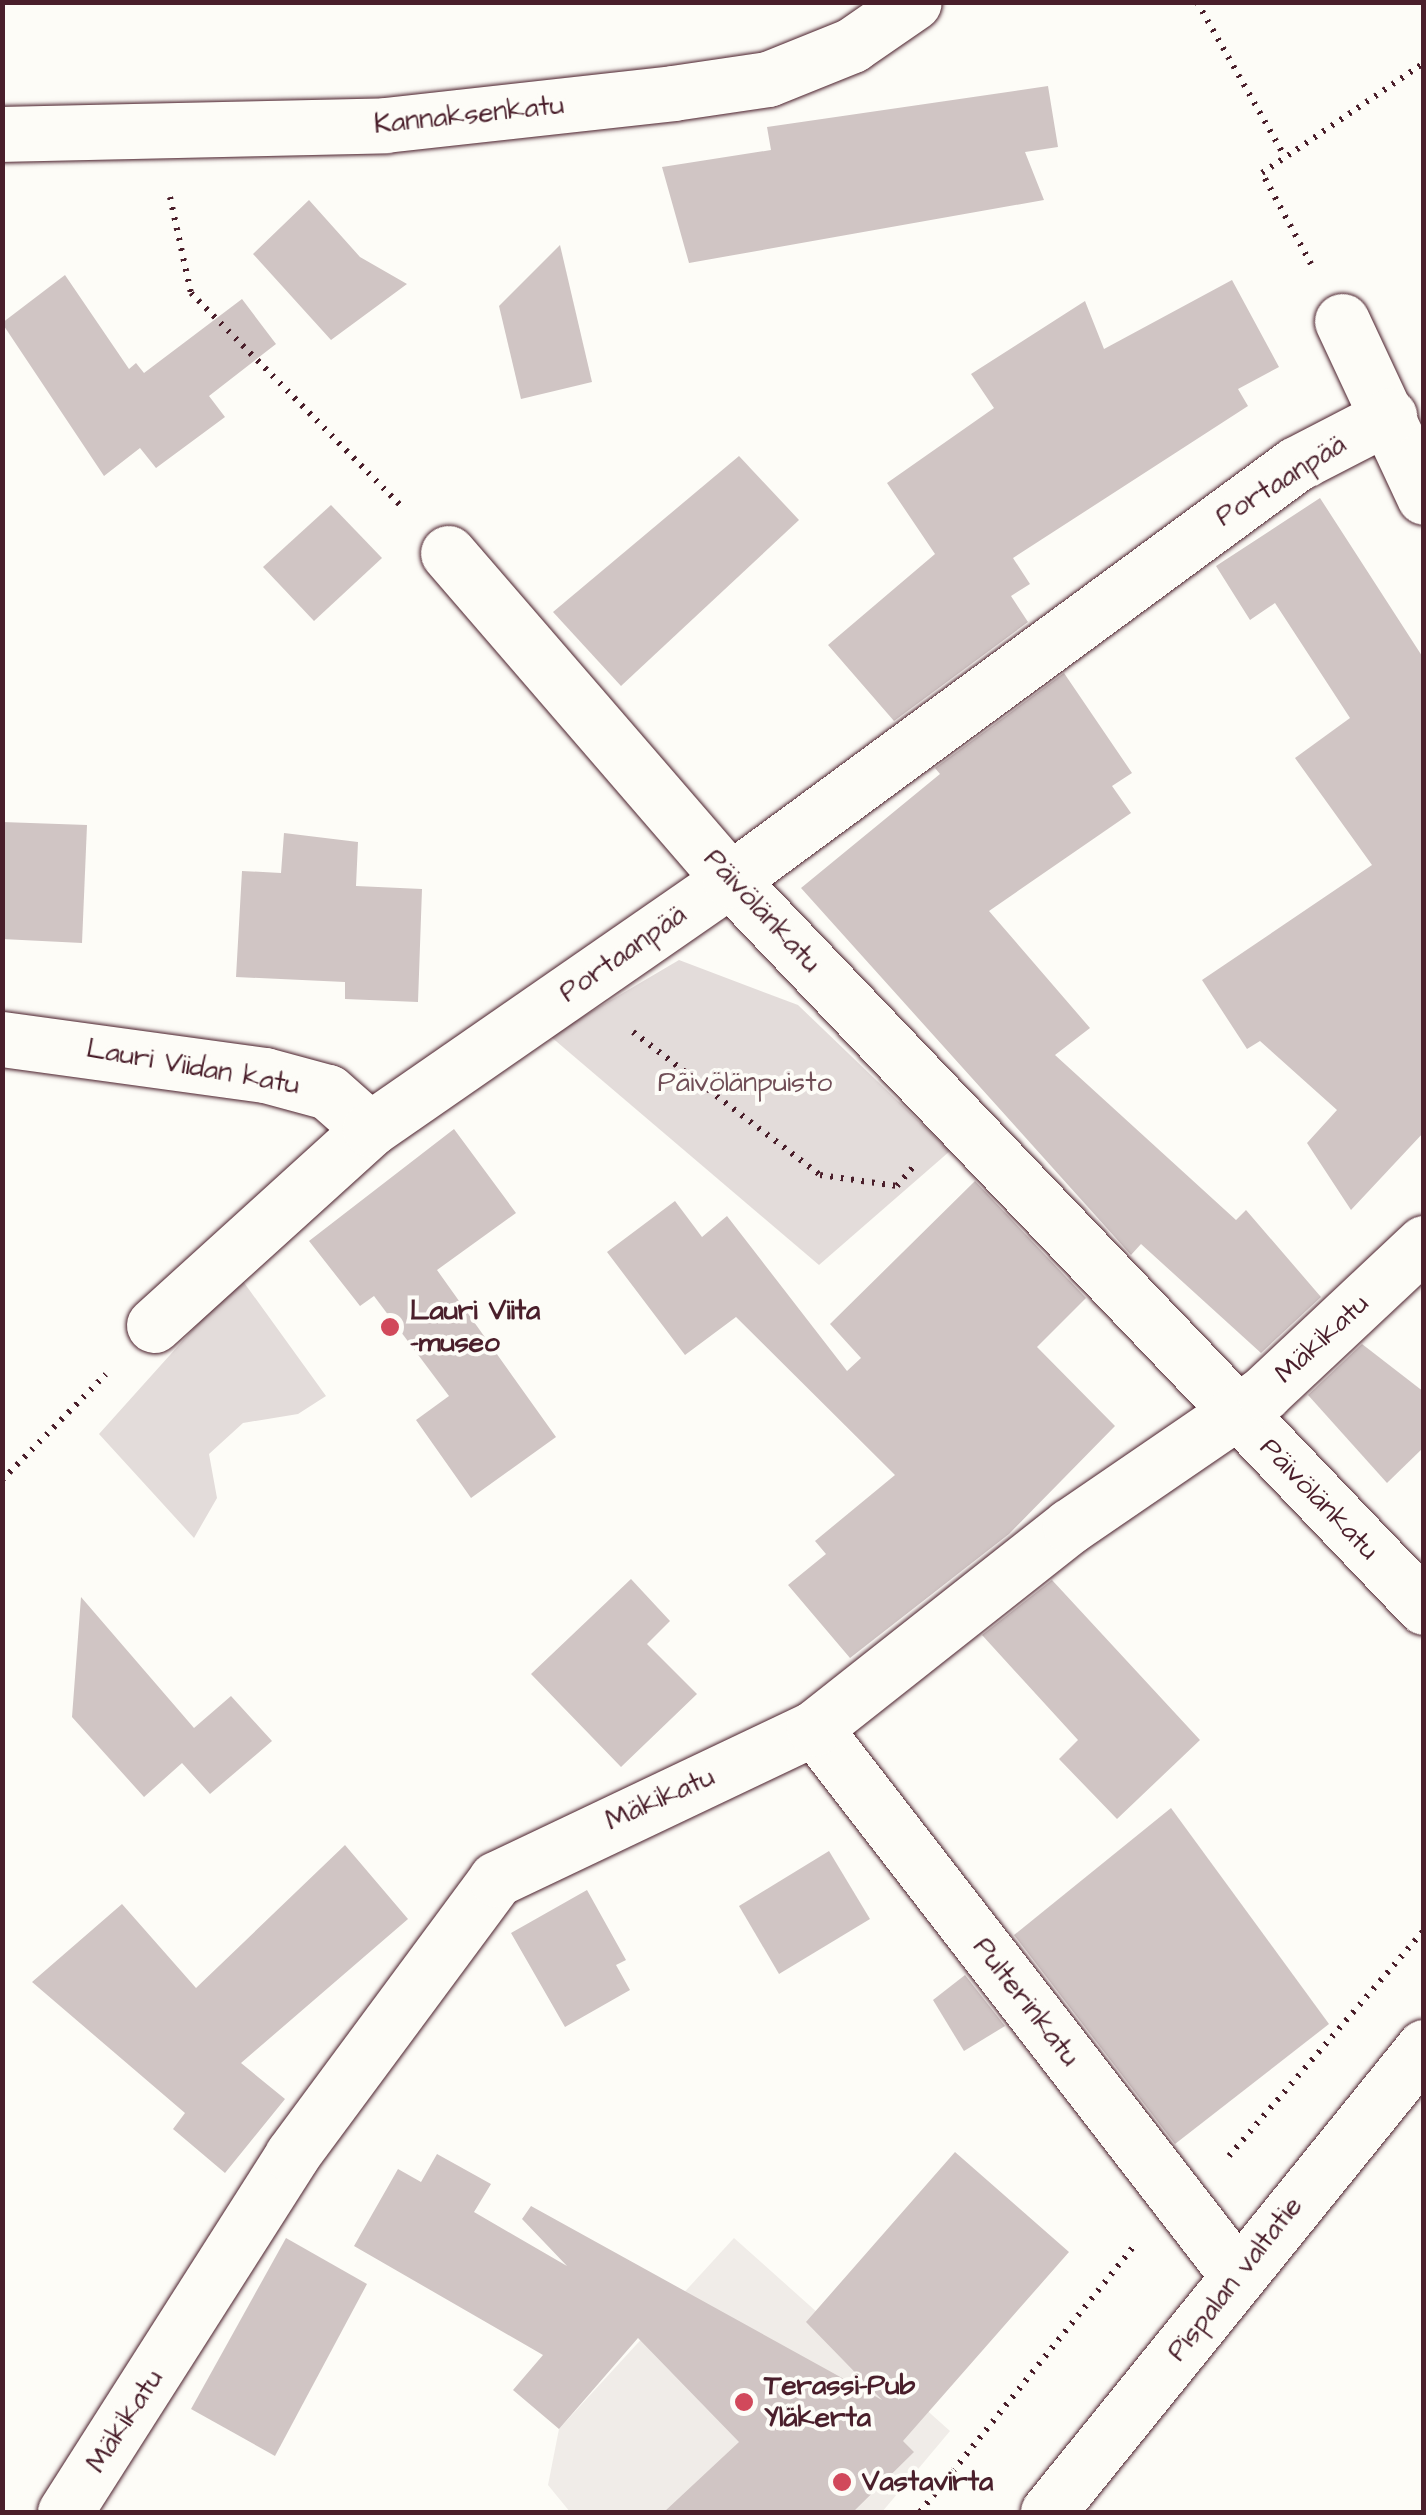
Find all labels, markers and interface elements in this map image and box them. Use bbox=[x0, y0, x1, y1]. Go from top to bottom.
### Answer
street label: Kannaksenkatu bbox=[372, 88, 566, 142]
street label: Portaanpää bbox=[1210, 428, 1352, 534]
street label: Päivölänkatu bbox=[696, 842, 828, 980]
street label: Portaanpää bbox=[553, 898, 693, 1010]
street label: Lauri Viidan katu bbox=[84, 1032, 302, 1102]
park label: Päivölänpuisto bbox=[658, 1066, 832, 1100]
street label: Mäkikatu bbox=[1268, 1287, 1376, 1391]
place label: Lauri Viita -museo bbox=[410, 1294, 540, 1360]
marker: Lauri Viita -museo bbox=[379, 1316, 401, 1338]
street label: Päivölänkatu bbox=[1253, 1431, 1385, 1567]
street label: Mäkikatu bbox=[600, 1760, 720, 1838]
street label: Pulterinkatu bbox=[965, 1931, 1087, 2073]
street label: Pispalan valtatie bbox=[1160, 2190, 1310, 2368]
street label: Mäkikatu bbox=[79, 2363, 171, 2479]
place label: Terassi-Pub Yläkerta bbox=[764, 2369, 915, 2435]
marker: Terassi-Pub Yläkerta bbox=[733, 2391, 755, 2413]
place label: Vastavirta bbox=[862, 2465, 993, 2499]
marker: Vastavirta bbox=[831, 2471, 853, 2493]

